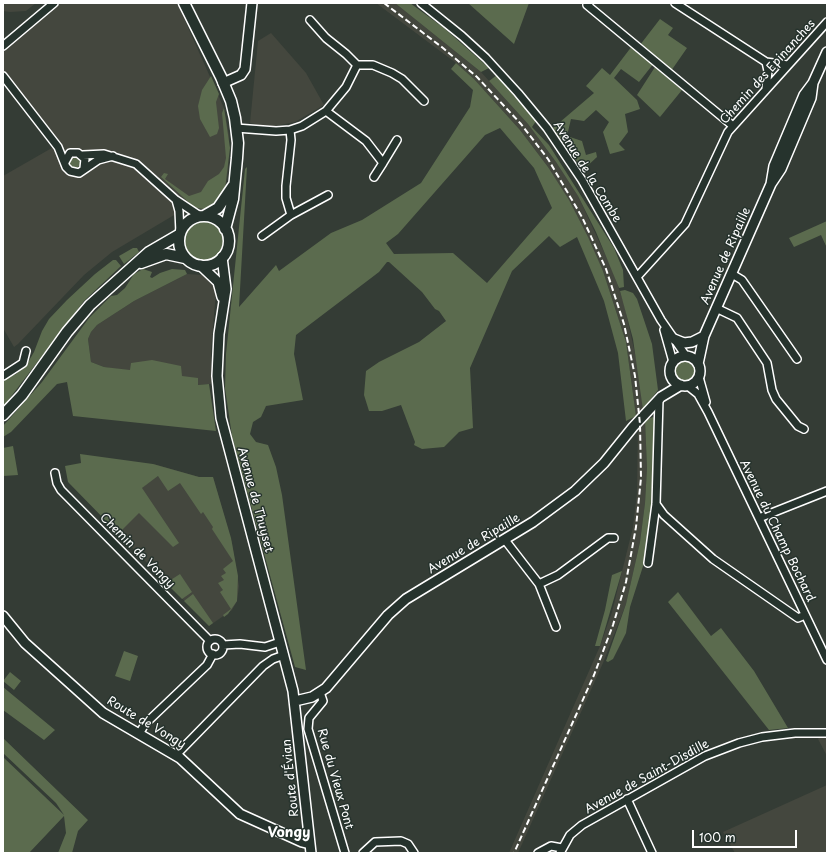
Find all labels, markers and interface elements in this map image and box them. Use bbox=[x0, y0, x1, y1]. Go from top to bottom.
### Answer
street label: Chemin des Epinanches bbox=[717, 17, 819, 127]
street label: Avenue de la Combe bbox=[550, 119, 624, 225]
street label: Avenue de Ripaille bbox=[698, 205, 754, 307]
street label: Avenue de Thuyset bbox=[234, 446, 276, 554]
street label: Avenue du Champ Bochard bbox=[736, 458, 818, 604]
street label: Chemin de Vongy bbox=[97, 511, 177, 591]
street label: Avenue de Ripaille bbox=[425, 511, 523, 577]
street label: Route de Vongy bbox=[104, 694, 188, 752]
street label: Rue du Vieux Pont bbox=[314, 727, 356, 831]
street label: Avenue de Saint-Disdille bbox=[582, 737, 712, 817]
street label: Route d'Évian bbox=[280, 738, 302, 818]
scale bar bbox=[694, 822, 799, 848]
district label: Vongy bbox=[268, 825, 310, 841]
text: 100 m bbox=[699, 828, 736, 846]

